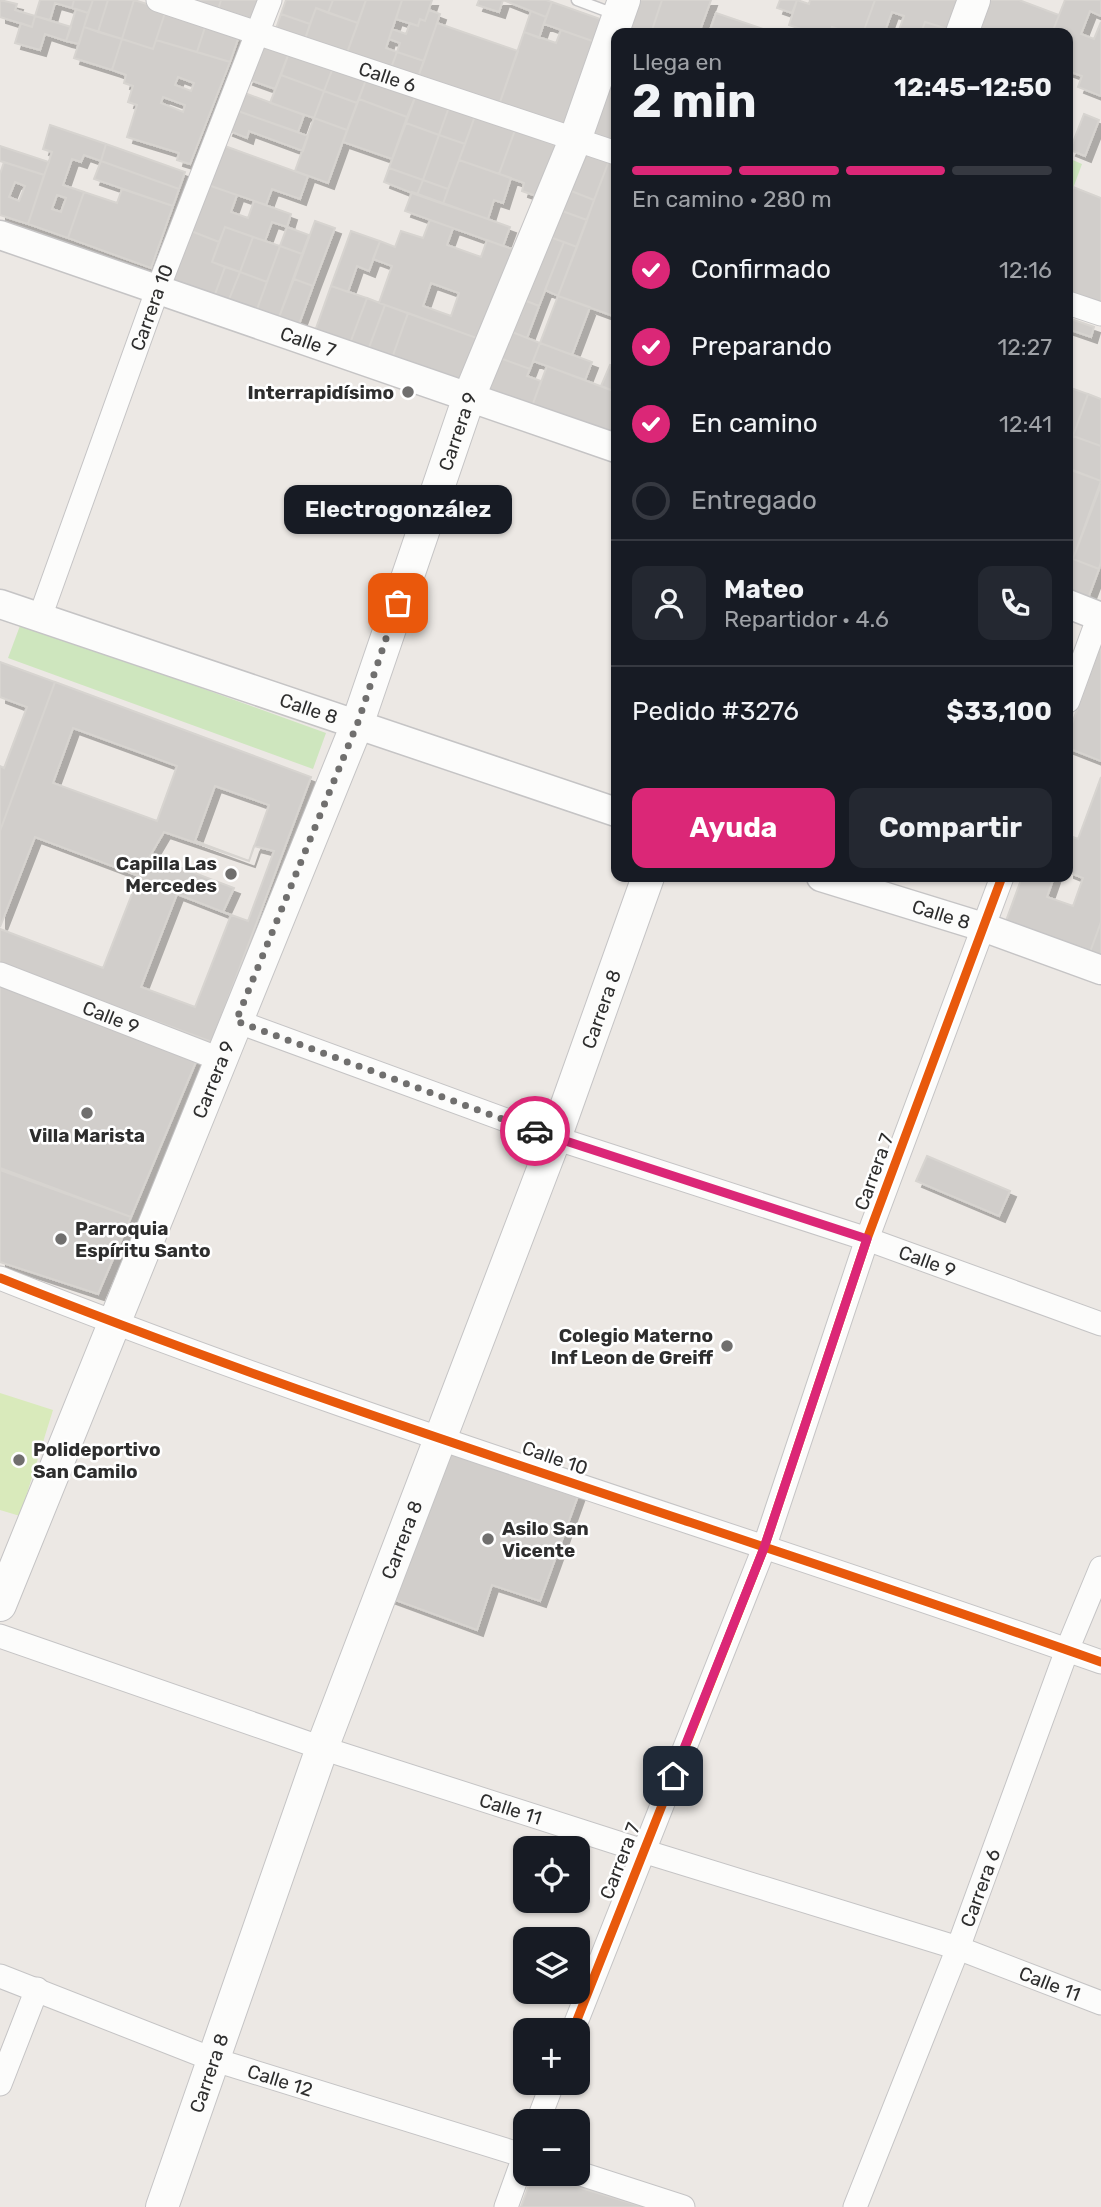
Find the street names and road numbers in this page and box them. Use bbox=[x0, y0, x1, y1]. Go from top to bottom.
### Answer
street label: Calle 6 bbox=[356, 56, 419, 97]
street label: Carrera 10 bbox=[125, 261, 178, 354]
street label: Calle 7 bbox=[277, 321, 339, 362]
street label: Carrera 9 bbox=[433, 389, 481, 474]
street label: Calle 8 bbox=[277, 688, 341, 729]
street label: Calle 8 bbox=[909, 894, 973, 934]
street label: Carrera 8 bbox=[576, 966, 626, 1052]
street label: Calle 9 bbox=[79, 996, 143, 1038]
street label: Carrera 9 bbox=[187, 1037, 239, 1122]
street label: Carrera 7 bbox=[850, 1130, 899, 1214]
street label: Calle 9 bbox=[896, 1240, 959, 1282]
street label: Calle 10 bbox=[519, 1436, 591, 1480]
street label: Carrera 8 bbox=[376, 1497, 427, 1582]
street label: Calle 11 bbox=[477, 1788, 545, 1829]
street label: Carrera 7 bbox=[595, 1819, 645, 1902]
street label: Carrera 6 bbox=[955, 1845, 1005, 1930]
street label: Calle 11 bbox=[1016, 1961, 1084, 2006]
street label: Carrera 8 bbox=[184, 2030, 233, 2116]
street label: Calle 12 bbox=[245, 2059, 316, 2101]

